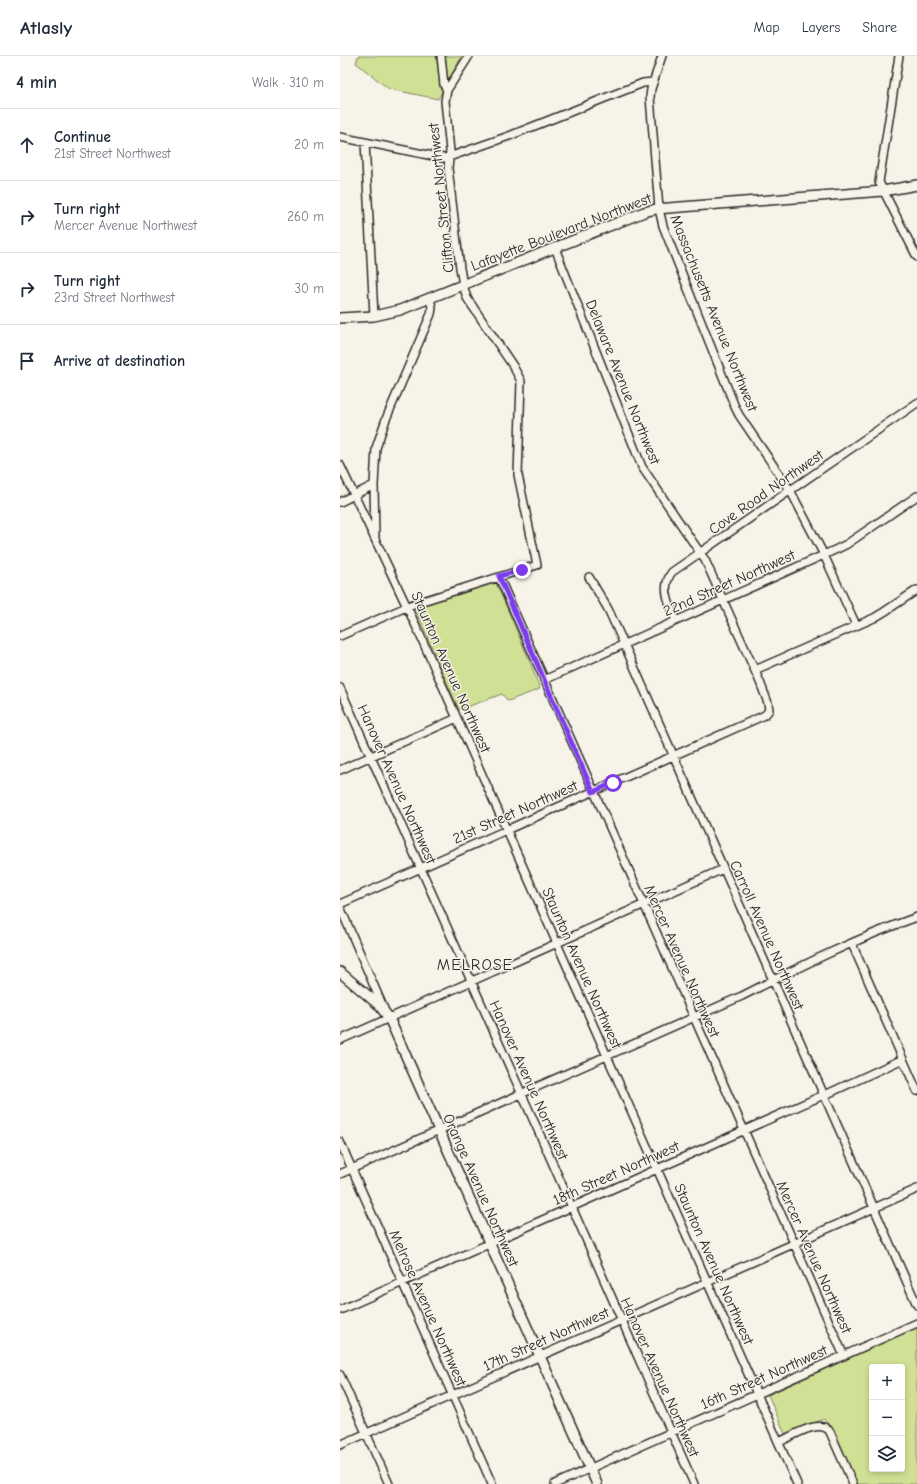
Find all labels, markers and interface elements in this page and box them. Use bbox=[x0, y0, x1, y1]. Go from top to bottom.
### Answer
text: Atlasly bbox=[20, 17, 72, 39]
text: Map bbox=[753, 19, 780, 36]
text: Layers bbox=[802, 19, 840, 36]
text: Share bbox=[862, 19, 897, 36]
text: 4 min bbox=[16, 73, 57, 92]
text: Walk · 310 m bbox=[252, 75, 324, 90]
street label: Clifton Street Northwest bbox=[424, 121, 458, 274]
text: Continue bbox=[54, 128, 111, 146]
icon: ahead bbox=[16, 134, 38, 156]
text: 20 m bbox=[294, 137, 324, 152]
text: 21st Street Northwest bbox=[54, 146, 171, 161]
street label: Lafayette Boulevard Northwest bbox=[468, 189, 655, 275]
text: Turn right bbox=[54, 200, 120, 218]
icon: right bbox=[16, 206, 38, 228]
text: 260 m bbox=[287, 209, 324, 224]
street label: Massachusetts Avenue Northwest bbox=[666, 212, 762, 415]
text: Mercer Avenue Northwest bbox=[54, 218, 197, 233]
text: Turn right bbox=[54, 272, 120, 290]
icon: right bbox=[16, 278, 38, 300]
text: 30 m bbox=[294, 281, 324, 296]
text: 23rd Street Northwest bbox=[54, 290, 175, 305]
street label: Delaware Avenue Northwest bbox=[582, 297, 665, 468]
icon: arrive bbox=[16, 350, 38, 372]
text: Arrive at destination bbox=[54, 352, 185, 370]
street label: Cove Road Northwest bbox=[705, 445, 827, 538]
street label: 22nd Street Northwest bbox=[660, 546, 798, 620]
route end bbox=[513, 561, 531, 579]
street label: Staunton Avenue Northwest bbox=[407, 589, 495, 756]
street label: Hanover Avenue Northwest bbox=[354, 701, 441, 867]
route start bbox=[604, 774, 622, 792]
street label: 21st Street Northwest bbox=[450, 776, 581, 848]
street label: Carroll Avenue Northwest bbox=[726, 857, 808, 1013]
street label: Mercer Avenue Northwest bbox=[640, 882, 724, 1041]
street label: Staunton Avenue Northwest bbox=[538, 885, 626, 1052]
district label: MELROSE bbox=[437, 956, 513, 974]
street label: Hanover Avenue Northwest bbox=[486, 997, 573, 1163]
street label: Orange Avenue Northwest bbox=[439, 1111, 523, 1270]
street label: 18th Street Northwest bbox=[550, 1137, 683, 1209]
street label: Mercer Avenue Northwest bbox=[772, 1178, 856, 1337]
street label: Staunton Avenue Northwest bbox=[670, 1181, 758, 1348]
street label: Melrose Avenue Northwest bbox=[385, 1227, 471, 1390]
street label: Hanover Avenue Northwest bbox=[617, 1294, 704, 1460]
street label: 17th Street Northwest bbox=[480, 1303, 612, 1375]
street label: 16th Street Northwest bbox=[698, 1341, 831, 1413]
map controls bbox=[869, 1364, 905, 1472]
button: + bbox=[869, 1364, 905, 1400]
button: − bbox=[869, 1400, 905, 1436]
button: layers bbox=[869, 1436, 905, 1472]

